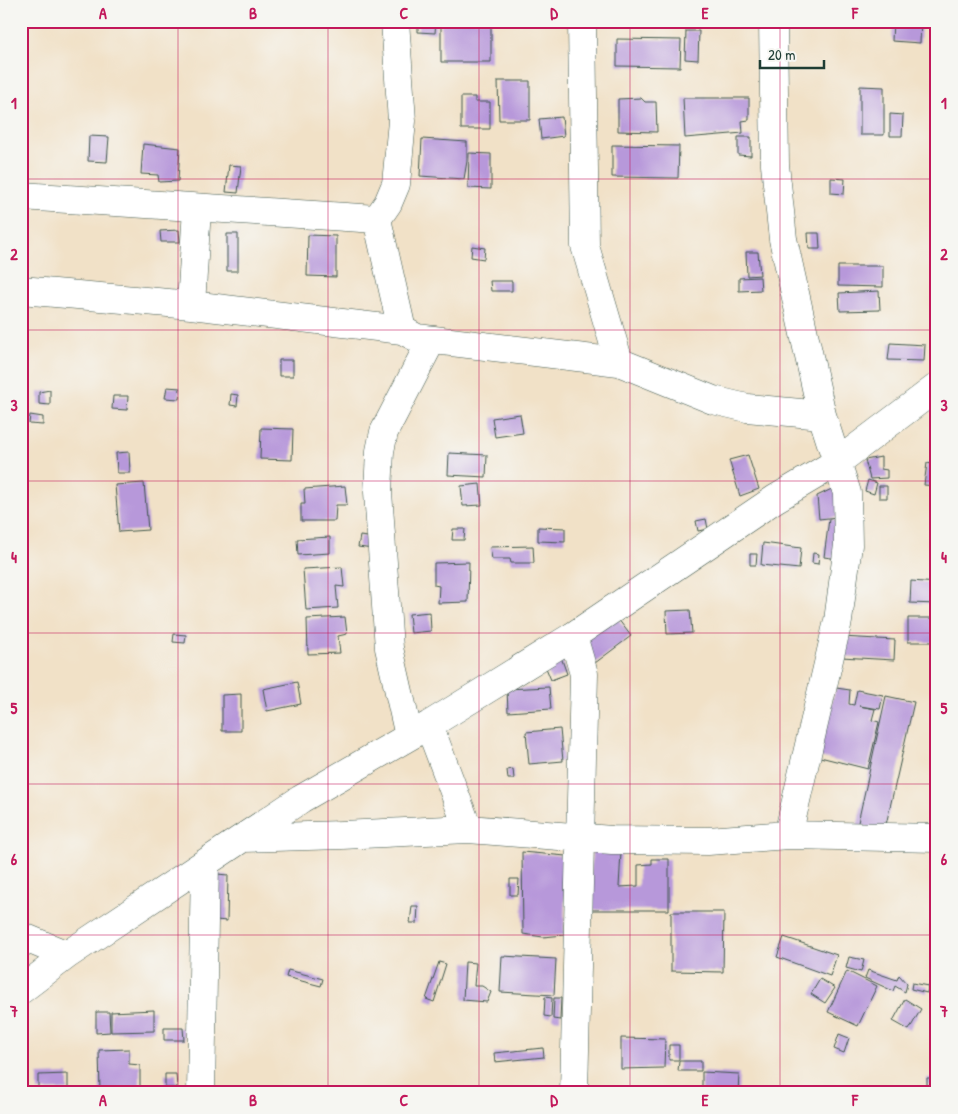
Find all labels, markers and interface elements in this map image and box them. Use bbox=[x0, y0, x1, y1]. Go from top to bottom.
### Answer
text: A bbox=[99, 2, 107, 24]
text: B bbox=[249, 2, 257, 24]
text: C bbox=[400, 2, 409, 24]
text: D bbox=[550, 2, 558, 24]
text: E bbox=[701, 2, 709, 24]
text: F bbox=[851, 2, 859, 24]
scale bar bbox=[760, 38, 824, 70]
text: 20 m bbox=[768, 44, 795, 65]
text: 1 bbox=[11, 92, 17, 114]
text: 1 bbox=[941, 92, 947, 114]
text: 2 bbox=[10, 243, 18, 265]
text: 2 bbox=[940, 243, 948, 265]
text: 3 bbox=[10, 394, 18, 416]
text: 3 bbox=[940, 394, 948, 416]
text: 4 bbox=[11, 546, 17, 568]
text: 4 bbox=[941, 546, 947, 568]
text: 5 bbox=[11, 697, 18, 719]
text: 5 bbox=[941, 697, 948, 719]
text: 6 bbox=[11, 848, 18, 870]
text: 6 bbox=[941, 848, 948, 870]
text: 7 bbox=[9, 1000, 18, 1022]
text: 7 bbox=[939, 1000, 948, 1022]
text: A bbox=[99, 1089, 107, 1111]
text: B bbox=[249, 1089, 257, 1111]
text: C bbox=[400, 1089, 409, 1111]
text: D bbox=[550, 1089, 558, 1111]
text: E bbox=[701, 1089, 709, 1111]
text: F bbox=[851, 1089, 859, 1111]

